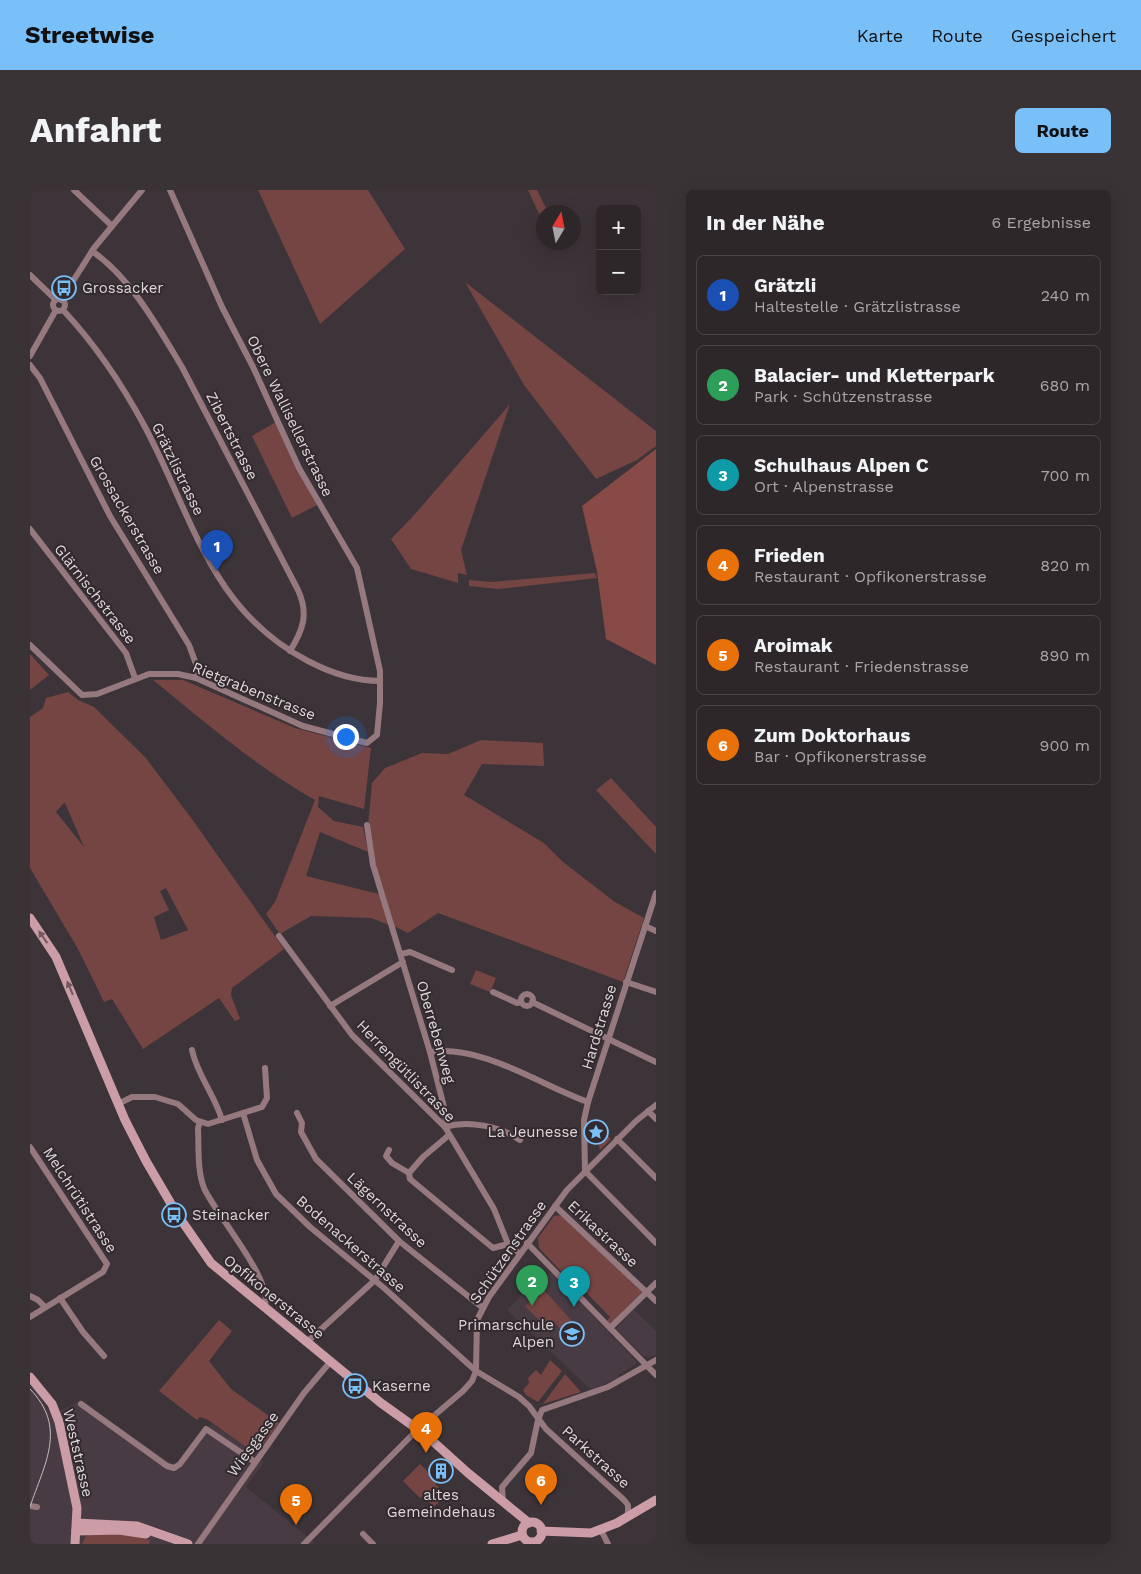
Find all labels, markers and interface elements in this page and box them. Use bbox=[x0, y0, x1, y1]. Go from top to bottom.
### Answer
text: Streetwise bbox=[25, 21, 154, 49]
text: Karte bbox=[857, 25, 903, 46]
text: Route bbox=[931, 25, 983, 46]
text: Gespeichert bbox=[1011, 25, 1116, 46]
button: Route bbox=[1015, 108, 1111, 153]
text: Anfahrt bbox=[30, 109, 161, 151]
north arrow bbox=[536, 205, 581, 250]
map controls bbox=[596, 205, 641, 295]
button: + bbox=[596, 205, 641, 250]
text: In der Nähe bbox=[706, 210, 825, 235]
text: 6 Ergebnisse bbox=[991, 213, 1091, 232]
button: − bbox=[596, 250, 641, 295]
text: Grätzli bbox=[754, 274, 816, 297]
bus stop icon: Grossacker bbox=[51, 275, 77, 301]
place label: Grossacker bbox=[82, 279, 163, 297]
text: 1 bbox=[720, 286, 726, 305]
text: 240 m bbox=[1041, 286, 1090, 305]
text: Haltestelle · Grätzlistrasse bbox=[754, 297, 961, 316]
street label: Obere Wallisellerstrasse bbox=[243, 332, 337, 500]
text: Balacier- und Kletterpark bbox=[754, 364, 995, 387]
text: 2 bbox=[718, 376, 728, 395]
text: 680 m bbox=[1040, 376, 1090, 395]
text: Park · Schützenstrasse bbox=[754, 387, 932, 406]
street label: Zibertstrasse bbox=[202, 389, 262, 483]
street label: Grätzlistrasse bbox=[148, 420, 208, 518]
street label: Grossackerstrasse bbox=[86, 452, 168, 578]
text: Schulhaus Alpen C bbox=[754, 454, 929, 477]
text: 3 bbox=[718, 466, 728, 485]
text: 700 m bbox=[1041, 466, 1090, 485]
text: Ort · Alpenstrasse bbox=[754, 477, 894, 496]
pin: 1 bbox=[201, 530, 233, 571]
street label: Glärnischstrasse bbox=[50, 540, 140, 648]
text: Frieden bbox=[754, 544, 825, 567]
text: 4 bbox=[718, 556, 728, 575]
text: 820 m bbox=[1040, 556, 1090, 575]
text: Restaurant · Opfikonerstrasse bbox=[754, 567, 987, 586]
text: Aroimak bbox=[754, 634, 833, 657]
text: 5 bbox=[718, 646, 728, 665]
text: 890 m bbox=[1040, 646, 1090, 665]
text: Restaurant · Friedenstrasse bbox=[754, 657, 969, 676]
street label: Rietgrabenstrasse bbox=[190, 658, 318, 724]
your location bbox=[333, 724, 359, 750]
text: Zum Doktorhaus bbox=[754, 724, 910, 747]
text: 6 bbox=[718, 736, 728, 755]
text: 900 m bbox=[1040, 736, 1090, 755]
text: Bar · Opfikonerstrasse bbox=[754, 747, 927, 766]
one-way arrow bbox=[38, 930, 48, 944]
street label: Oberrebenweg bbox=[413, 979, 459, 1085]
one-way arrow bbox=[65, 981, 73, 995]
street label: Hardstrasse bbox=[578, 982, 620, 1072]
street label: Herrengütlistrasse bbox=[353, 1016, 459, 1126]
place icon: La Jeunesse bbox=[583, 1119, 609, 1145]
place label: La Jeunesse bbox=[487, 1123, 578, 1141]
street label: Melchrütistrasse bbox=[39, 1144, 121, 1256]
street label: Lägernstrasse bbox=[343, 1168, 431, 1252]
street label: Bodenackerstrasse bbox=[293, 1192, 409, 1296]
street label: Schützenstrasse bbox=[466, 1197, 550, 1307]
street label: Erikastrasse bbox=[564, 1197, 642, 1271]
bus stop icon: Steinacker bbox=[161, 1202, 187, 1228]
place label: Steinacker bbox=[192, 1206, 270, 1224]
street label: Opfikonerstrasse bbox=[220, 1251, 328, 1343]
pin: 2 bbox=[516, 1265, 548, 1306]
pin: 3 bbox=[558, 1266, 590, 1307]
place label: Primarschule Alpen bbox=[458, 1316, 554, 1351]
school or university icon: Primarschule Alpen bbox=[559, 1321, 585, 1347]
bus stop icon: Kaserne bbox=[342, 1373, 368, 1399]
place label: Kaserne bbox=[372, 1377, 431, 1395]
street label: Weststrasse bbox=[59, 1407, 97, 1499]
street label: Wiesgasse bbox=[223, 1408, 283, 1480]
pin: 4 bbox=[410, 1412, 442, 1453]
street label: Parkstrasse bbox=[558, 1422, 634, 1492]
building icon: altes Gemeindehaus bbox=[428, 1458, 454, 1484]
pin: 6 bbox=[525, 1464, 557, 1505]
pin: 5 bbox=[280, 1484, 312, 1525]
place label: altes Gemeindehaus bbox=[387, 1486, 495, 1521]

